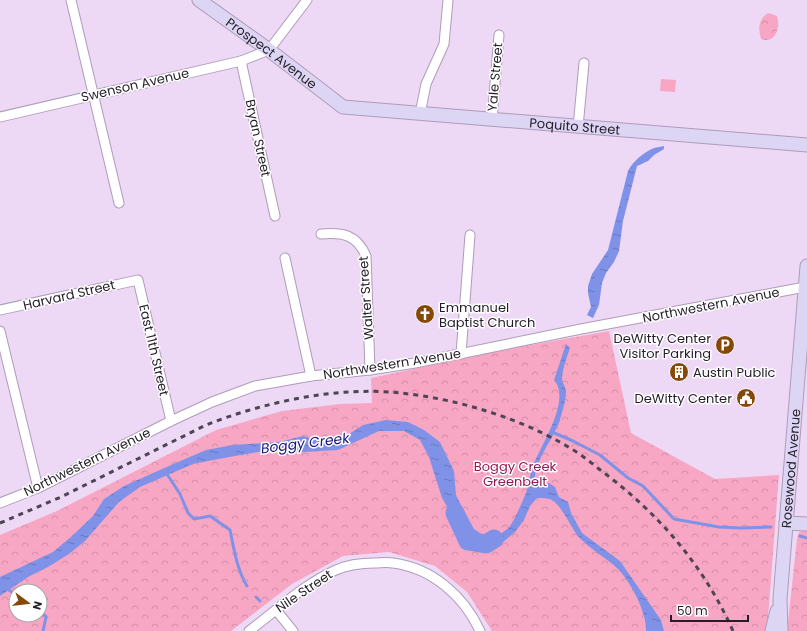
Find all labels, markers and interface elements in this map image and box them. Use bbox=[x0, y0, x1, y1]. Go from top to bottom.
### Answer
street label: Prospect Avenue bbox=[222, 13, 321, 93]
street label: Yale Street bbox=[483, 41, 508, 112]
street label: Swenson Avenue bbox=[79, 63, 191, 107]
street label: Bryan Street bbox=[241, 97, 276, 179]
street label: Poquito Street bbox=[529, 113, 621, 139]
street label: Walter Street bbox=[354, 255, 378, 340]
street label: Harvard Street bbox=[21, 275, 117, 315]
street label: Northwestern Avenue bbox=[641, 282, 781, 328]
place label: Emmanuel Baptist Church bbox=[439, 298, 535, 332]
street label: East 11th Street bbox=[134, 302, 174, 398]
church icon: Emmanuel Baptist Church bbox=[414, 303, 436, 325]
place label: DeWitty Center Visitor Parking bbox=[614, 329, 711, 363]
parking icon: DeWitty Center Visitor Parking bbox=[714, 334, 736, 356]
street label: Northwestern Avenue bbox=[322, 344, 462, 384]
building icon: Austin Public bbox=[668, 361, 690, 383]
place label: Austin Public bbox=[693, 363, 776, 382]
public building icon: DeWitty Center bbox=[735, 387, 757, 409]
place label: DeWitty Center bbox=[635, 389, 732, 408]
street label: Rosewood Avenue bbox=[776, 408, 805, 529]
street label: Northwestern Avenue bbox=[20, 423, 154, 501]
water label: Boggy Creek bbox=[260, 428, 351, 458]
park label: Boggy Creek Greenbelt bbox=[474, 457, 556, 491]
street label: Nile Street bbox=[272, 565, 337, 617]
north arrow bbox=[8, 583, 48, 623]
scale bar bbox=[671, 597, 748, 623]
text: N bbox=[29, 600, 46, 612]
text: 50 m bbox=[677, 602, 708, 619]

